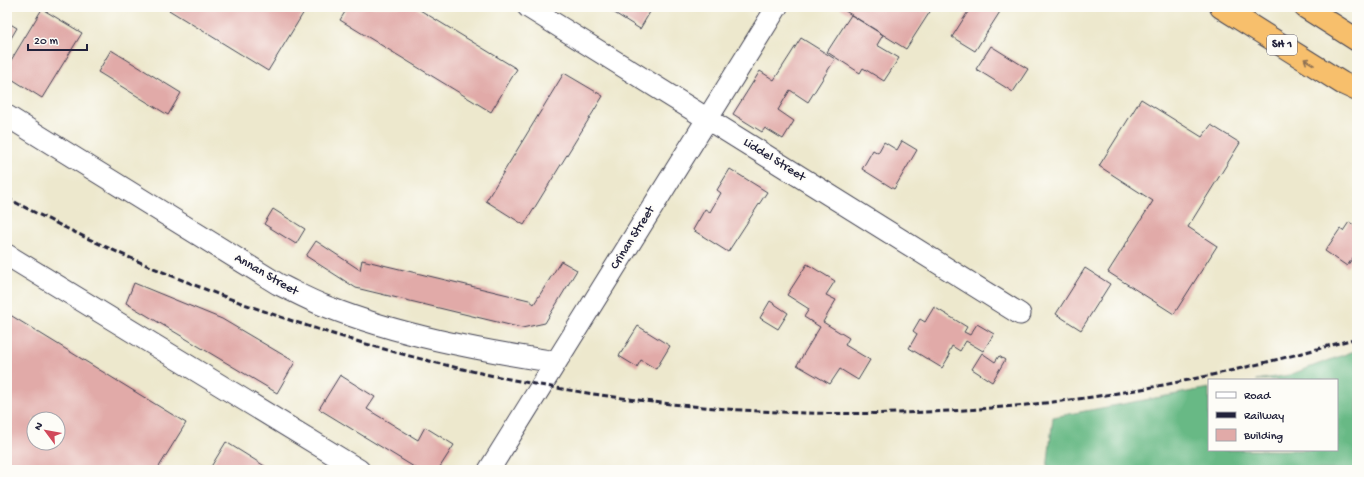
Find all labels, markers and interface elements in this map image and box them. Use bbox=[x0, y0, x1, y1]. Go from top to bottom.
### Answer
scale bar bbox=[28, 26, 87, 52]
text: 20 m bbox=[34, 35, 59, 49]
road number: SH 1 bbox=[1267, 35, 1297, 55]
one-way arrow bbox=[1304, 58, 1315, 66]
street label: Liddel Street bbox=[740, 135, 809, 186]
street label: Crinan Street bbox=[608, 202, 659, 272]
street label: Annan Street bbox=[231, 251, 302, 300]
legend bbox=[1208, 379, 1338, 451]
text: Road bbox=[1244, 390, 1271, 404]
text: Railway bbox=[1244, 410, 1284, 424]
north arrow bbox=[26, 411, 66, 451]
text: N bbox=[32, 421, 46, 433]
text: Building bbox=[1243, 430, 1283, 444]

